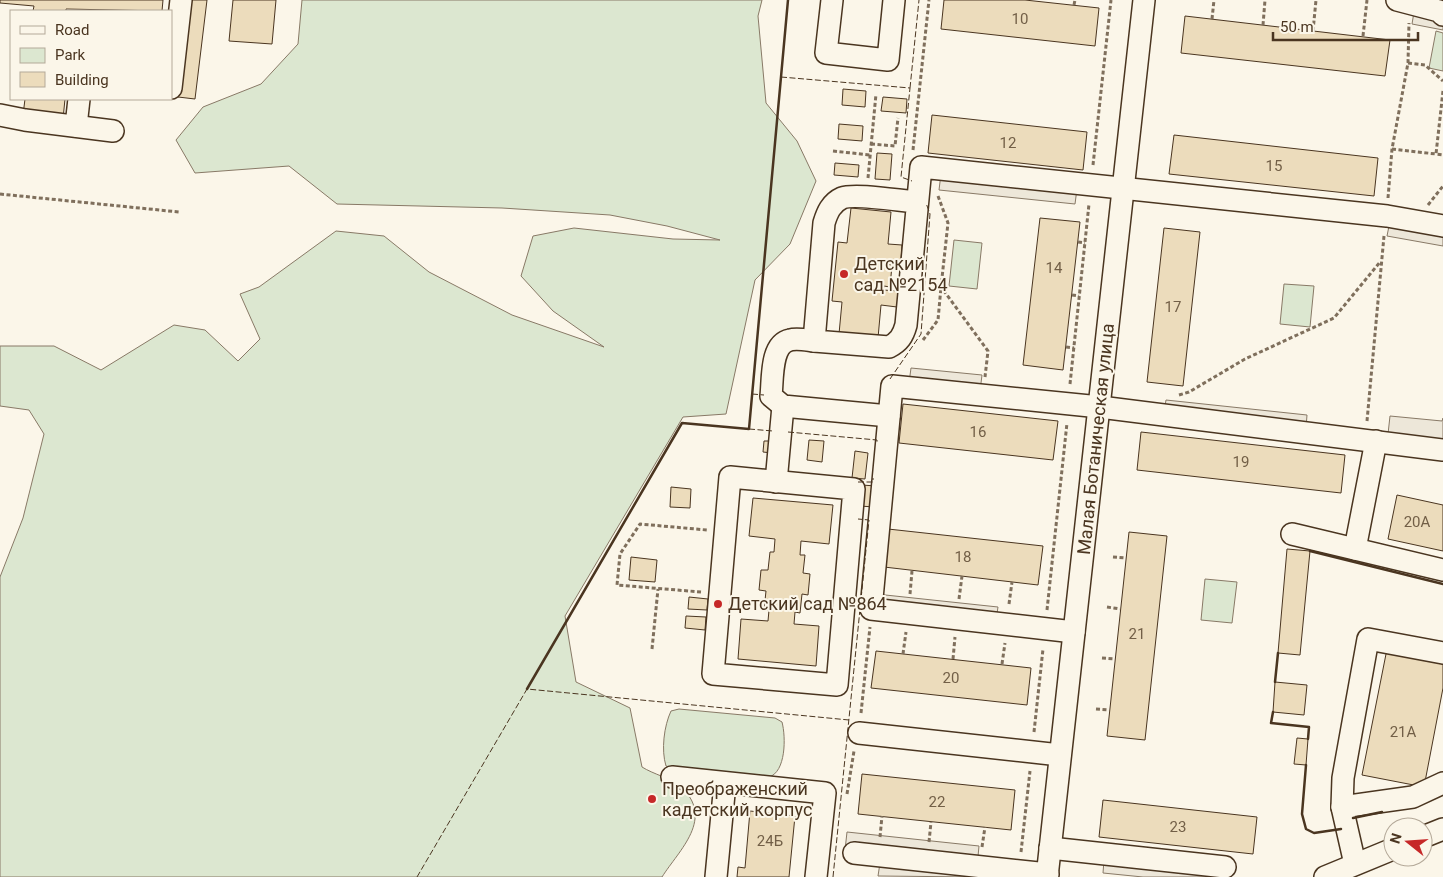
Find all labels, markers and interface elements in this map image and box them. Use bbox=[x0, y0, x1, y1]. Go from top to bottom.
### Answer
legend bbox=[10, 10, 172, 100]
house number: 10 bbox=[1012, 10, 1028, 28]
scale bar bbox=[1273, 10, 1418, 42]
text: 50 m bbox=[1280, 18, 1314, 36]
text: Road bbox=[55, 21, 89, 39]
text: Park bbox=[55, 46, 86, 64]
text: Building bbox=[55, 71, 109, 89]
house number: 12 bbox=[1000, 134, 1016, 152]
house number: 15 bbox=[1266, 157, 1282, 175]
place label: Детский сад №2154 bbox=[854, 253, 948, 295]
house number: 14 bbox=[1046, 259, 1063, 277]
marker: Детский сад №2154 bbox=[838, 268, 850, 280]
house number: 17 bbox=[1165, 298, 1181, 316]
street label: Малая Ботаническая улица bbox=[1073, 322, 1118, 556]
house number: 16 bbox=[970, 423, 986, 441]
house number: 19 bbox=[1233, 453, 1249, 471]
house number: 20А bbox=[1404, 513, 1431, 531]
house number: 18 bbox=[955, 548, 971, 566]
place label: Детский сад №864 bbox=[728, 593, 887, 614]
marker: Детский сад №864 bbox=[712, 598, 724, 610]
house number: 21 bbox=[1129, 625, 1145, 643]
house number: 20 bbox=[943, 669, 959, 687]
house number: 21А bbox=[1390, 723, 1417, 741]
place label: Преображенский кадетский корпус bbox=[662, 778, 812, 820]
marker: Преображенский кадетский корпус bbox=[646, 793, 658, 805]
house number: 22 bbox=[929, 793, 945, 811]
north arrow bbox=[1383, 817, 1433, 867]
house number: 23 bbox=[1170, 818, 1186, 836]
text: N bbox=[1386, 831, 1405, 845]
house number: 24Б bbox=[757, 832, 783, 850]

